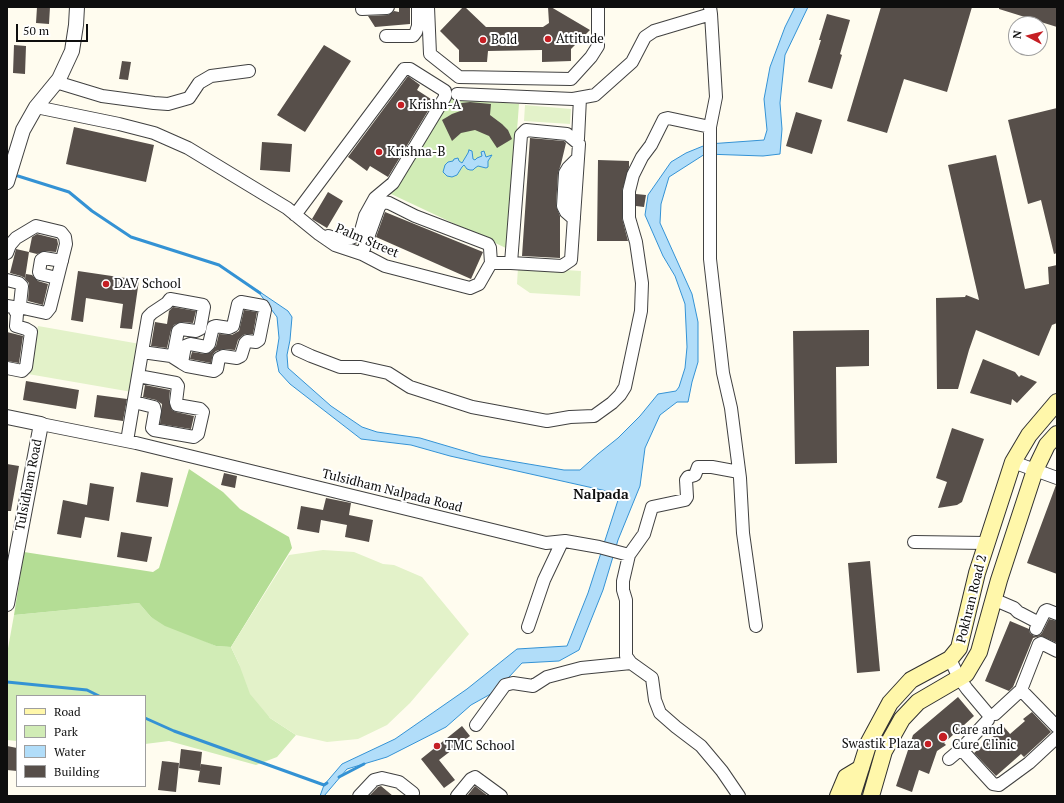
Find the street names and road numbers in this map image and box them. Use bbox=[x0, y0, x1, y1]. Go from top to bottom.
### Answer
street label: Palm Street bbox=[333, 221, 401, 261]
street label: Tulsidham Road bbox=[12, 438, 46, 532]
street label: Tulsidham Nalpada Road bbox=[320, 466, 464, 516]
street label: Pokhran Road 2 bbox=[953, 553, 991, 645]

